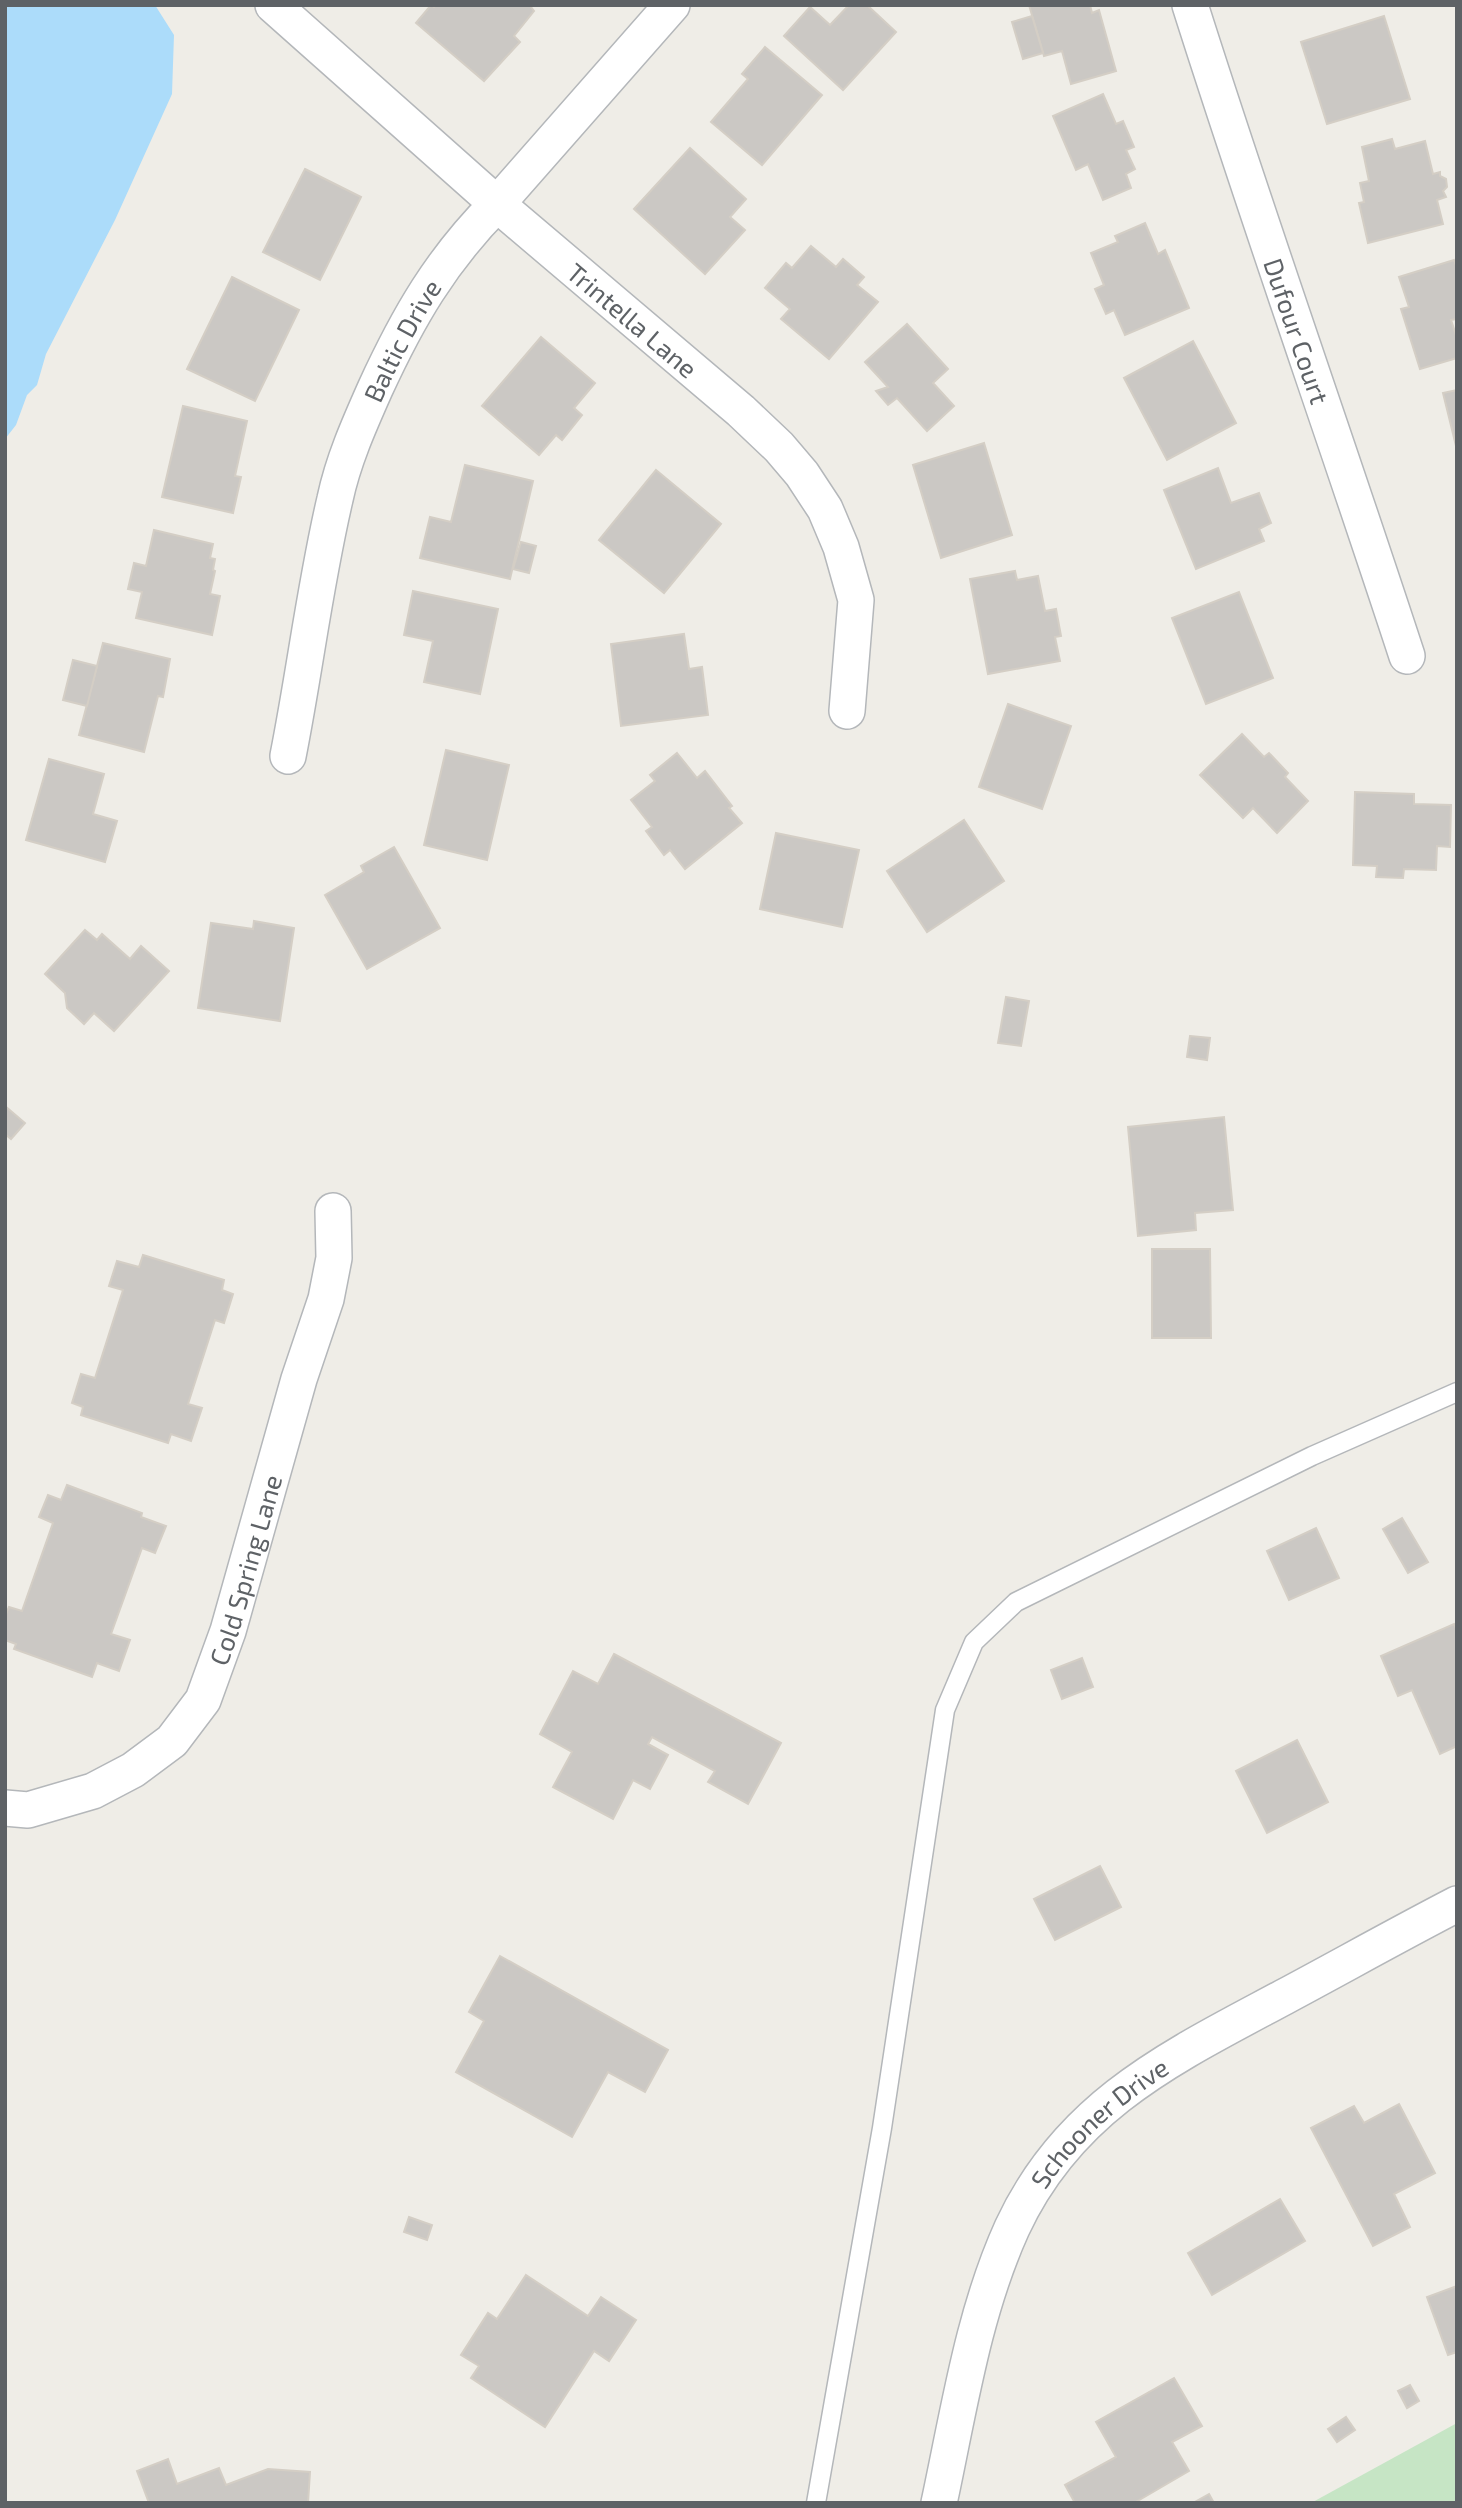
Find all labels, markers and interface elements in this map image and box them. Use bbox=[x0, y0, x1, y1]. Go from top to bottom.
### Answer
street label: Dufour Court bbox=[1259, 254, 1337, 408]
street label: Trintella Lane bbox=[562, 256, 704, 383]
street label: Baltic Drive bbox=[356, 273, 446, 406]
street label: Cold Spring Lane bbox=[202, 1471, 287, 1669]
street label: Schooner Drive bbox=[1023, 2050, 1173, 2193]

